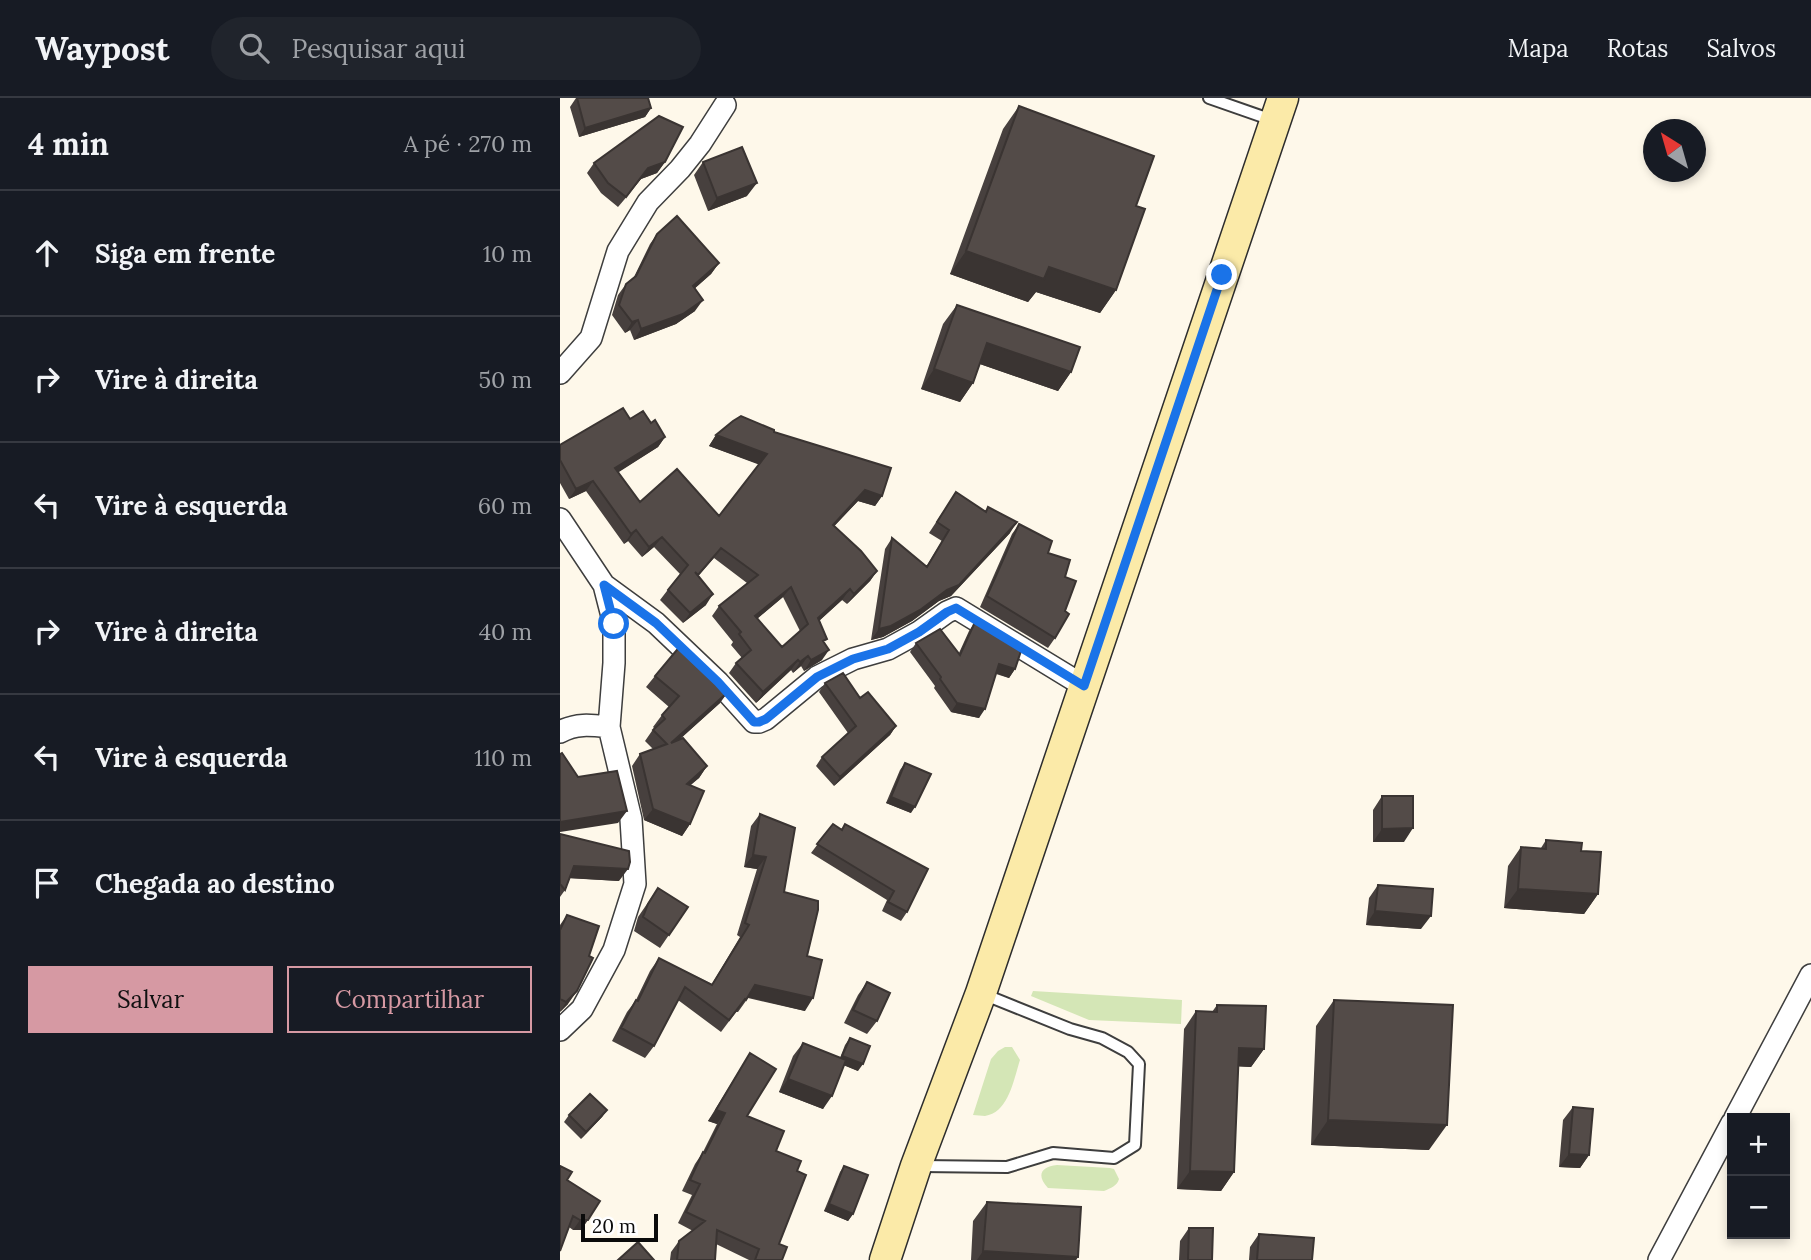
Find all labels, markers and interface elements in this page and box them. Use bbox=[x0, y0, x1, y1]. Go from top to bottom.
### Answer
search box bbox=[211, 17, 701, 80]
text: Waypost bbox=[35, 27, 169, 69]
icon: search bbox=[235, 29, 273, 67]
text: Pesquisar aqui bbox=[291, 32, 465, 65]
text: Mapa bbox=[1508, 33, 1569, 64]
text: Rotas bbox=[1607, 33, 1668, 64]
text: Salvos bbox=[1706, 33, 1776, 64]
north arrow bbox=[1643, 119, 1706, 182]
text: 4 min bbox=[28, 125, 109, 163]
text: A pé · 270 m bbox=[404, 129, 532, 158]
icon: ahead bbox=[28, 234, 66, 272]
text: Siga em frente bbox=[95, 237, 275, 270]
text: 10 m bbox=[483, 239, 532, 268]
route end bbox=[1206, 259, 1237, 290]
icon: right bbox=[28, 360, 66, 398]
text: Vire à direita bbox=[95, 363, 258, 396]
text: 50 m bbox=[479, 365, 532, 394]
icon: left bbox=[28, 486, 66, 524]
text: Vire à esquerda bbox=[95, 489, 288, 522]
text: 60 m bbox=[478, 491, 532, 520]
route start bbox=[598, 608, 629, 639]
icon: right bbox=[28, 612, 66, 650]
text: Vire à direita bbox=[95, 615, 258, 648]
text: 40 m bbox=[479, 617, 532, 646]
icon: left bbox=[28, 738, 66, 776]
text: Vire à esquerda bbox=[95, 741, 288, 774]
text: 110 m bbox=[474, 743, 532, 772]
icon: arrive bbox=[28, 864, 66, 902]
text: Chegada ao destino bbox=[95, 867, 335, 900]
button: Salvar bbox=[28, 966, 273, 1033]
button: Compartilhar bbox=[287, 966, 532, 1033]
map controls bbox=[1727, 1113, 1790, 1239]
button: + bbox=[1727, 1113, 1790, 1176]
button: − bbox=[1727, 1176, 1790, 1239]
scale bar bbox=[581, 1211, 658, 1243]
text: 20 m bbox=[592, 1214, 636, 1238]

